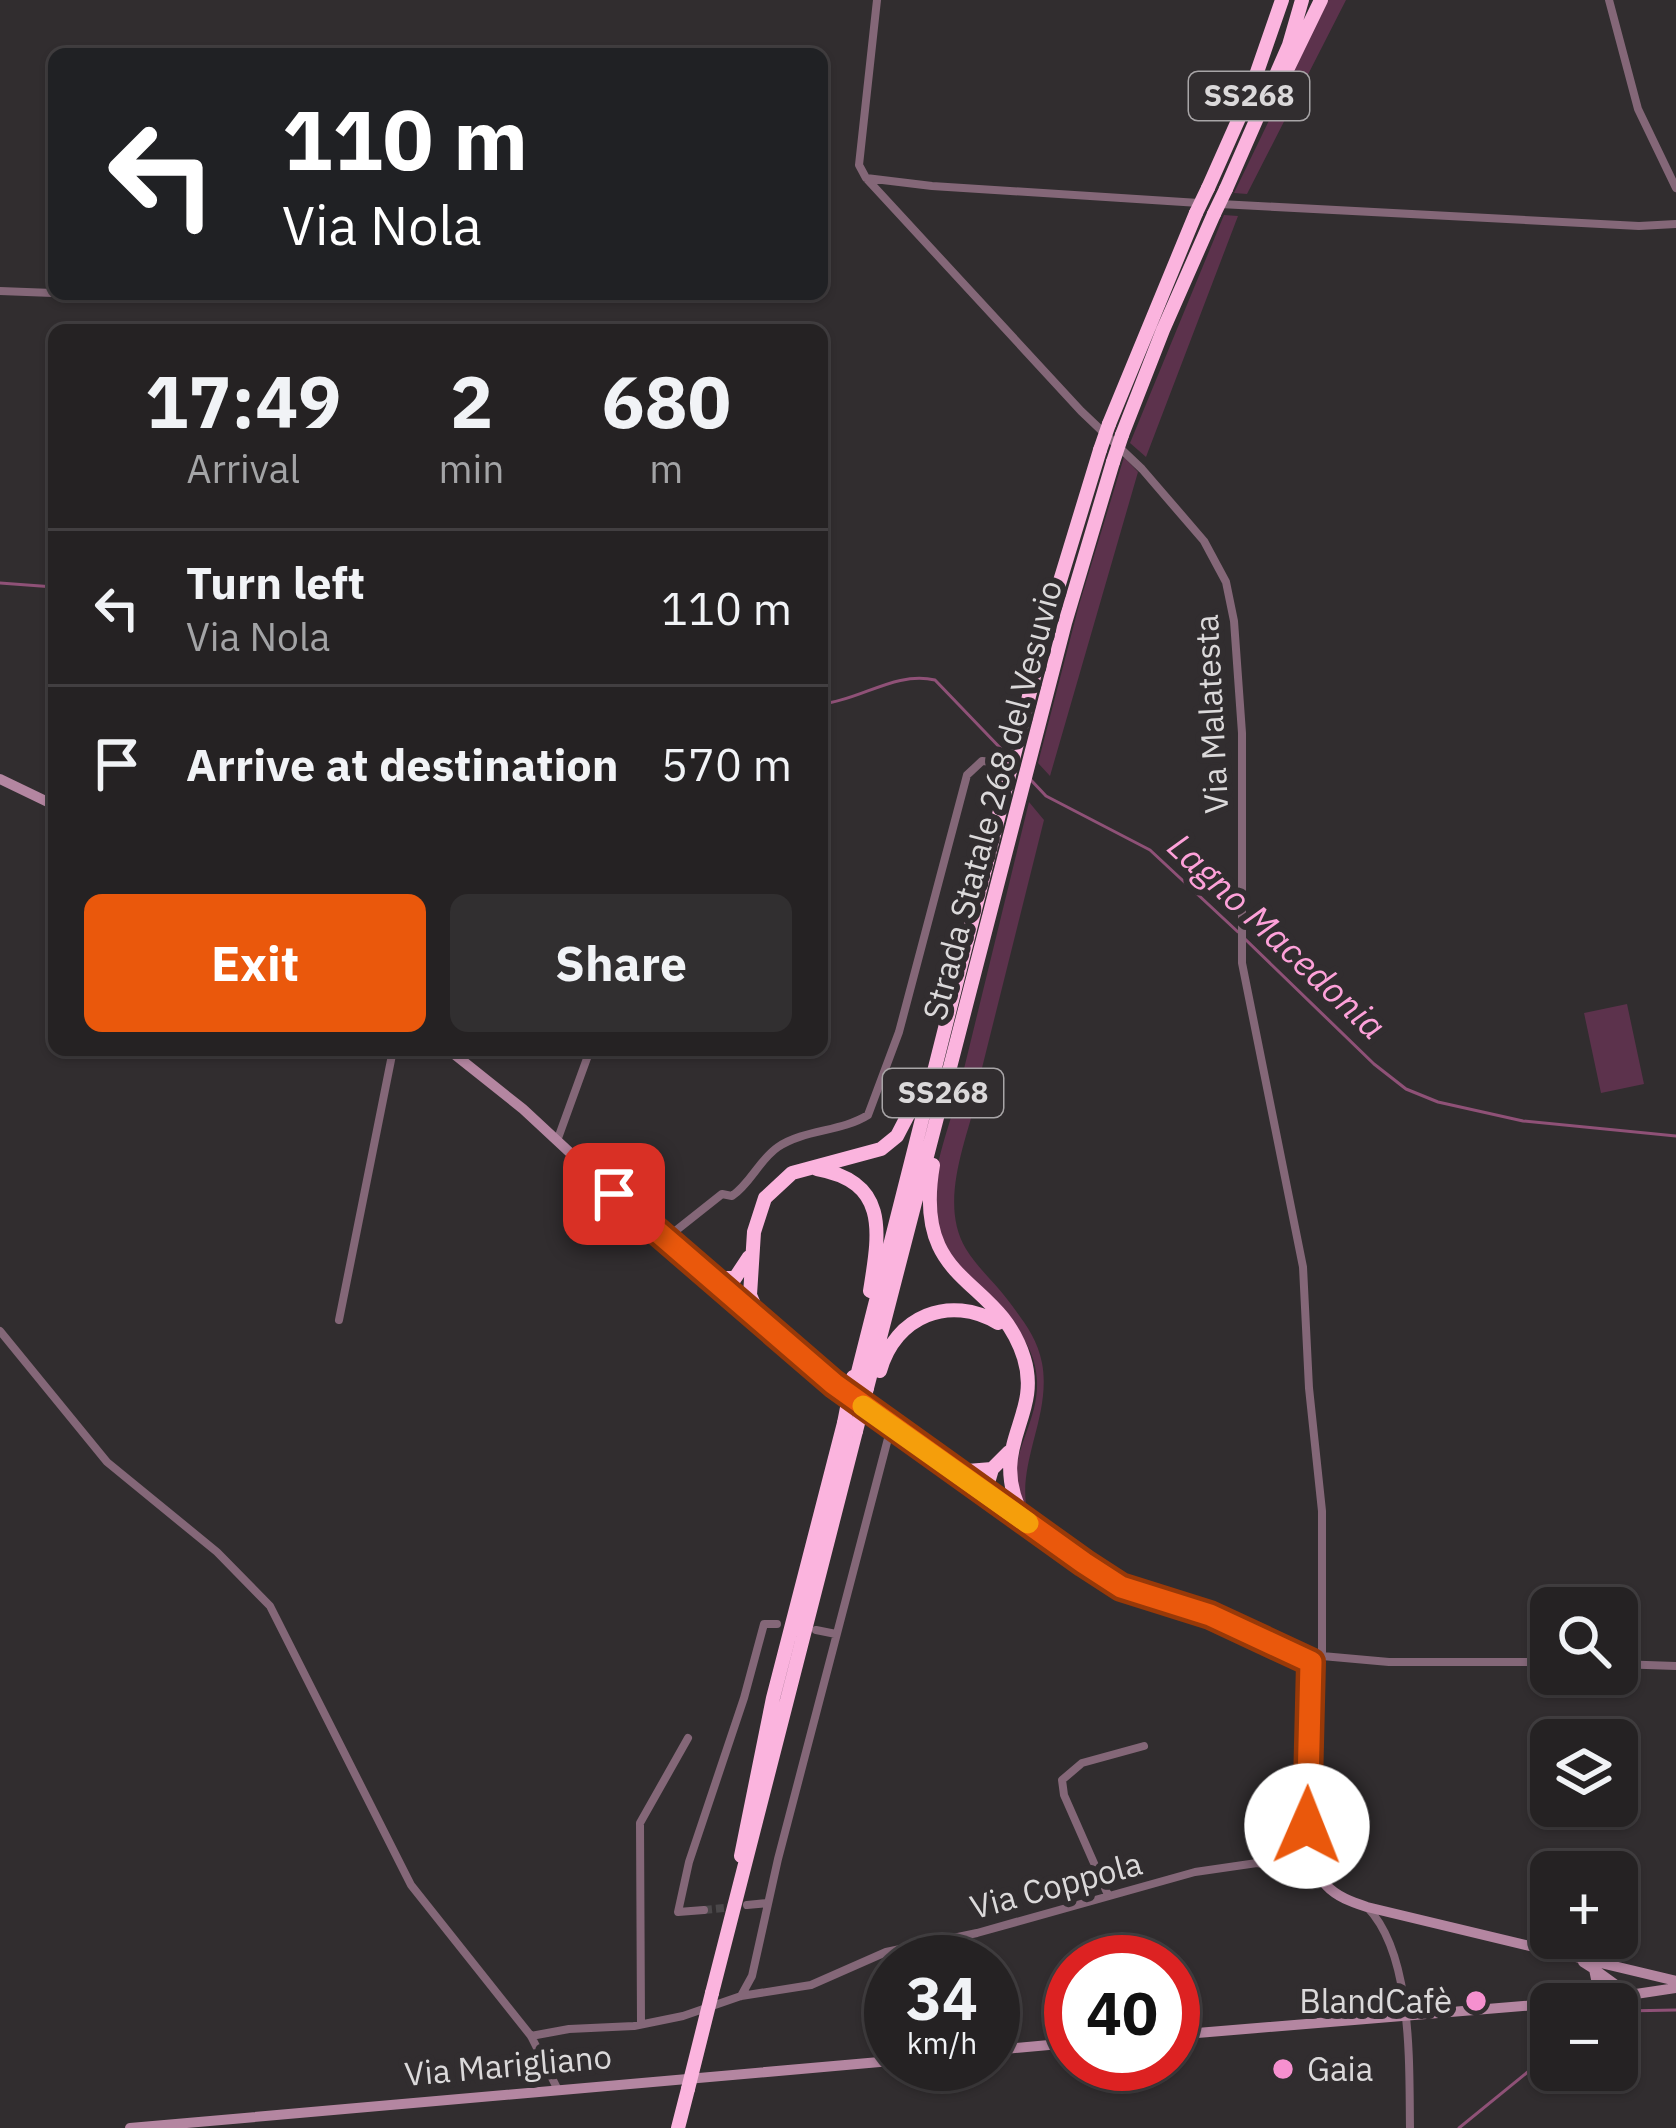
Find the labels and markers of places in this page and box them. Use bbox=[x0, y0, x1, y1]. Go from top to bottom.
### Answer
pin bbox=[563, 1143, 665, 1245]
place label: BlandCafè bbox=[1299, 1979, 1452, 2022]
marker: BlandCafè bbox=[1463, 1988, 1489, 2014]
place label: Gaia bbox=[1307, 2047, 1373, 2090]
marker: Gaia bbox=[1270, 2056, 1296, 2082]

